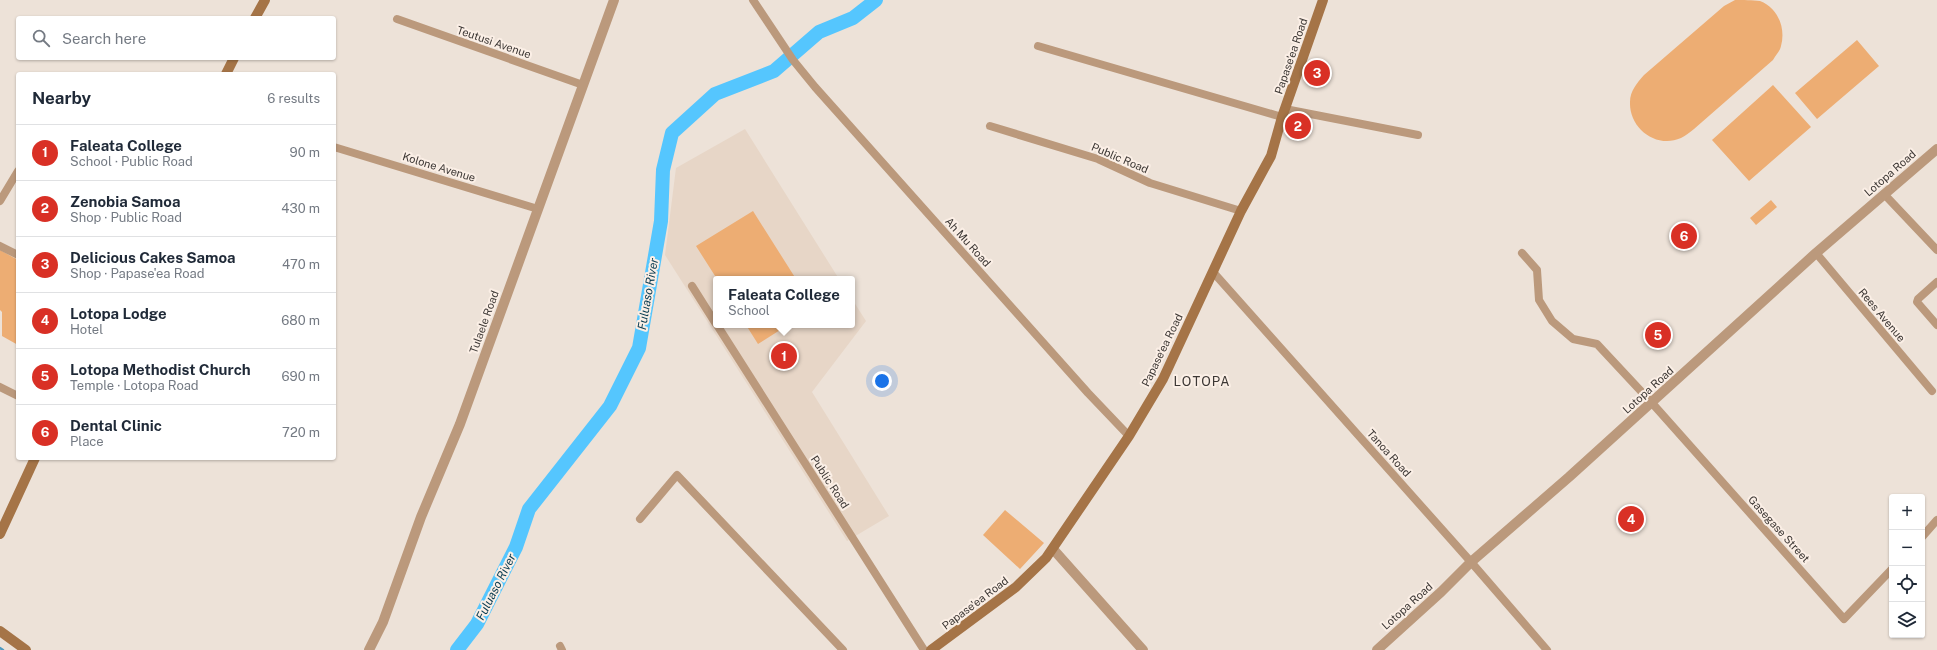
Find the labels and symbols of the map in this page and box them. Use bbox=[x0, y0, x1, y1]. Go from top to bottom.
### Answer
street label: Papase'ea Road bbox=[1272, 16, 1310, 96]
street label: Teutusi Avenue bbox=[455, 24, 533, 60]
pin: 3 bbox=[1304, 58, 1330, 88]
pin: 2 bbox=[1285, 111, 1311, 141]
street label: Public Road bbox=[1090, 141, 1150, 175]
street label: Lotopa Road bbox=[1862, 148, 1918, 198]
street label: Kolone Avenue bbox=[401, 150, 477, 184]
street label: Ah Mu Road bbox=[943, 215, 993, 269]
pin: 6 bbox=[1671, 221, 1697, 251]
water label: Fuluaso River bbox=[635, 257, 661, 331]
street label: Rees Avenue bbox=[1856, 286, 1908, 344]
street label: Tulaele Road bbox=[467, 289, 501, 355]
street label: Papase'ea Road bbox=[1139, 312, 1185, 388]
pin: 5 bbox=[1645, 320, 1671, 350]
pin: 1 bbox=[771, 341, 797, 371]
street label: Lotopa Road bbox=[1620, 364, 1676, 416]
your location bbox=[872, 371, 892, 391]
district label: LOTOPA bbox=[1174, 374, 1230, 389]
street label: Tanoa Road bbox=[1365, 427, 1413, 479]
street label: Public Road bbox=[808, 453, 852, 511]
street label: Gasegase Street bbox=[1746, 493, 1812, 565]
pin: 4 bbox=[1618, 504, 1644, 534]
water label: Fuluaso River bbox=[473, 551, 519, 623]
street label: Papase'ea Road bbox=[940, 574, 1010, 632]
street label: Lotopa Road bbox=[1379, 580, 1435, 632]

